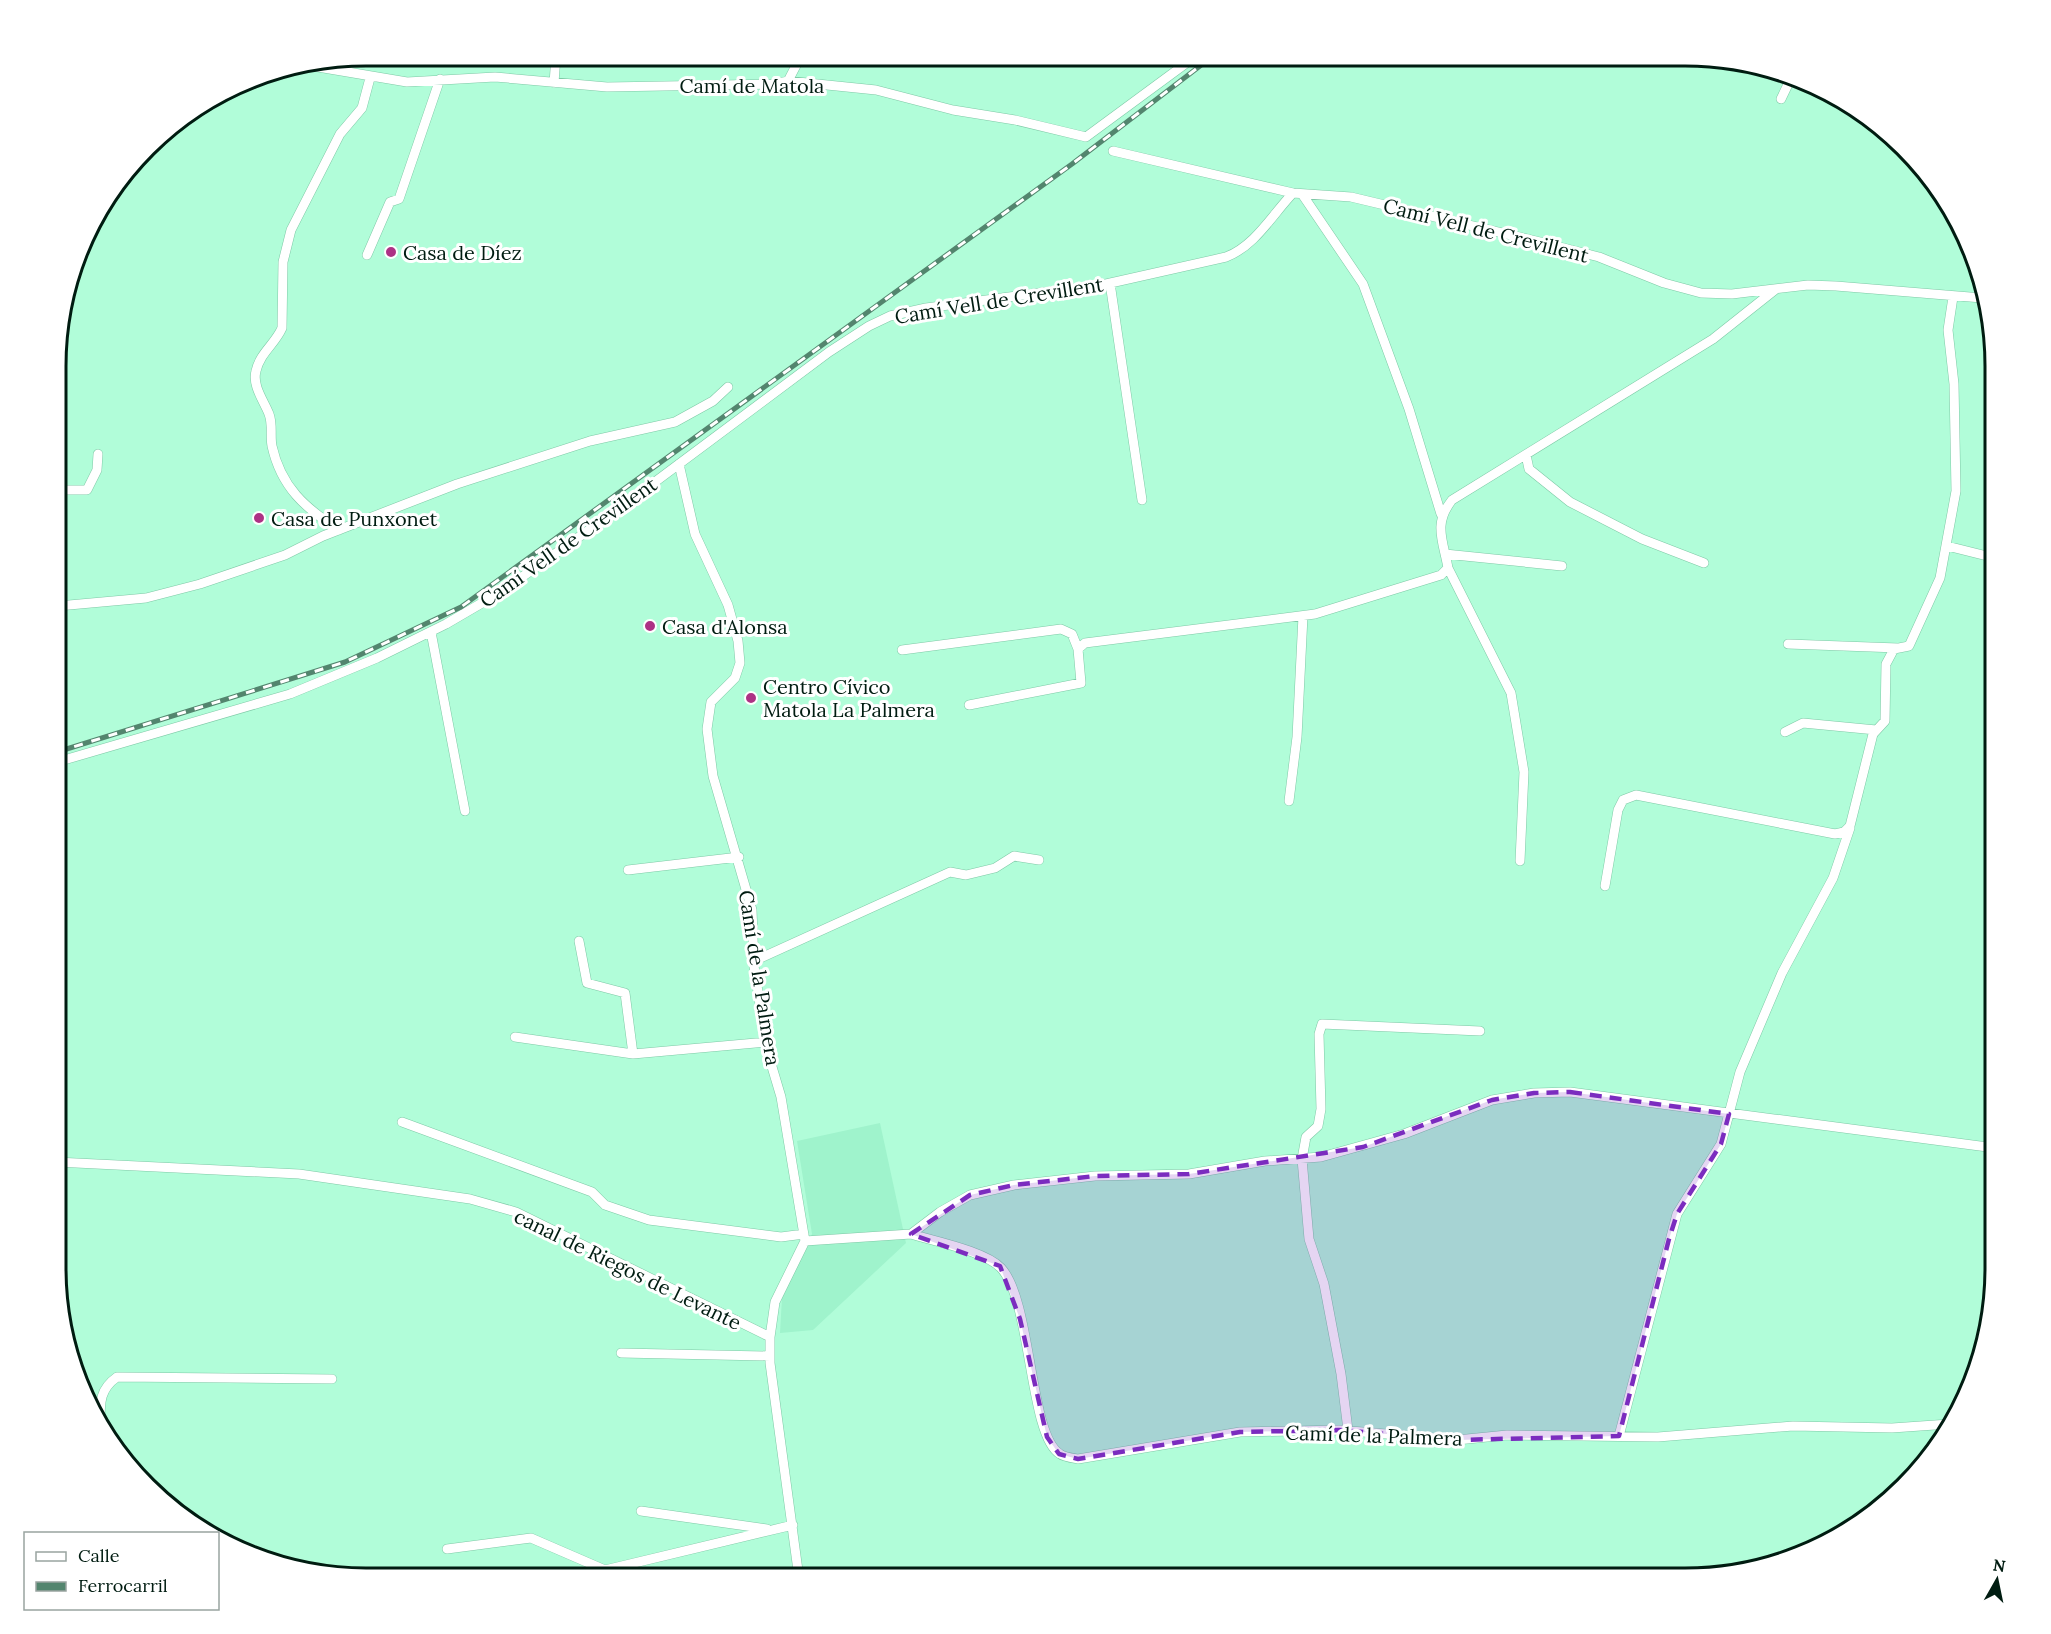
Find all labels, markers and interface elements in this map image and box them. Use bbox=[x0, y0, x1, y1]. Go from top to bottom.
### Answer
street label: Camí de Matola bbox=[680, 73, 824, 98]
street label: Camí Vell de Crevillent bbox=[1381, 192, 1592, 268]
place label: Casa de Díez bbox=[403, 240, 522, 265]
marker: Casa de Díez bbox=[384, 245, 398, 259]
street label: Camí Vell de Crevillent bbox=[893, 271, 1105, 329]
street label: Camí Vell de Crevillent bbox=[475, 471, 662, 613]
place label: Casa de Punxonet bbox=[271, 506, 437, 531]
marker: Casa de Punxonet bbox=[252, 511, 266, 525]
place label: Casa d'Alonsa bbox=[662, 614, 788, 639]
marker: Casa d'Alonsa bbox=[643, 619, 657, 633]
place label: Centro Cívico Matola La Palmera bbox=[763, 674, 935, 722]
marker: Centro Cívico Matola La Palmera bbox=[744, 691, 758, 705]
street label: Camí de la Palmera bbox=[734, 888, 786, 1068]
street label: canal de Riegos de Levante bbox=[510, 1203, 746, 1335]
street label: Camí de la Palmera bbox=[1285, 1419, 1463, 1451]
legend bbox=[24, 1532, 219, 1610]
text: Calle bbox=[78, 1544, 120, 1567]
north arrow bbox=[1967, 1550, 2027, 1610]
text: N bbox=[1992, 1554, 2007, 1576]
text: Ferrocarril bbox=[78, 1574, 168, 1597]

